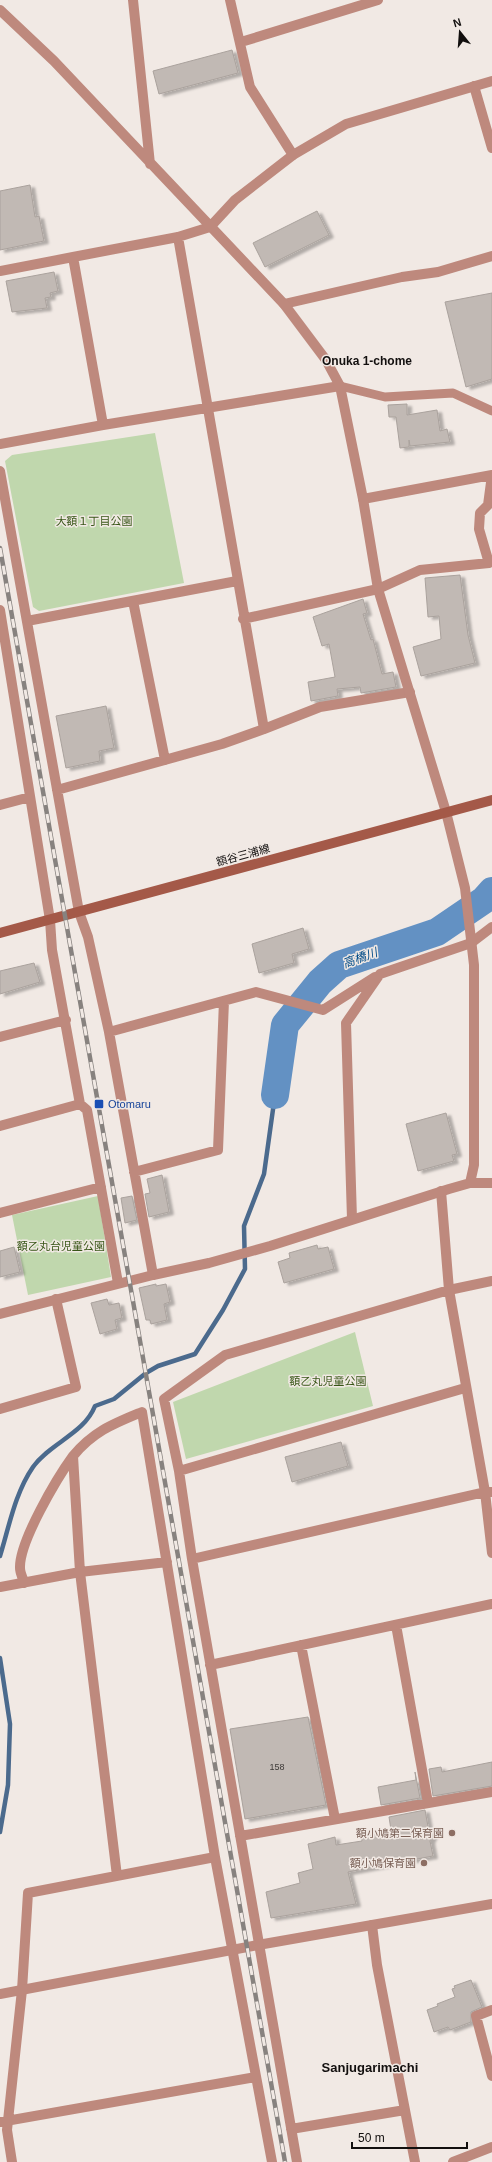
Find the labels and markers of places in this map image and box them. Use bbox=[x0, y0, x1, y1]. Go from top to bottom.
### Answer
marker: Otomaru bbox=[93, 1098, 105, 1110]
place label: Otomaru bbox=[108, 1098, 151, 1110]
place label: 額小鳩第二保育園 bbox=[356, 1827, 444, 1839]
marker: 額小鳩第二保育園 bbox=[447, 1828, 457, 1838]
place label: 額小鳩保育園 bbox=[350, 1857, 416, 1869]
marker: 額小鳩保育園 bbox=[419, 1858, 429, 1868]

